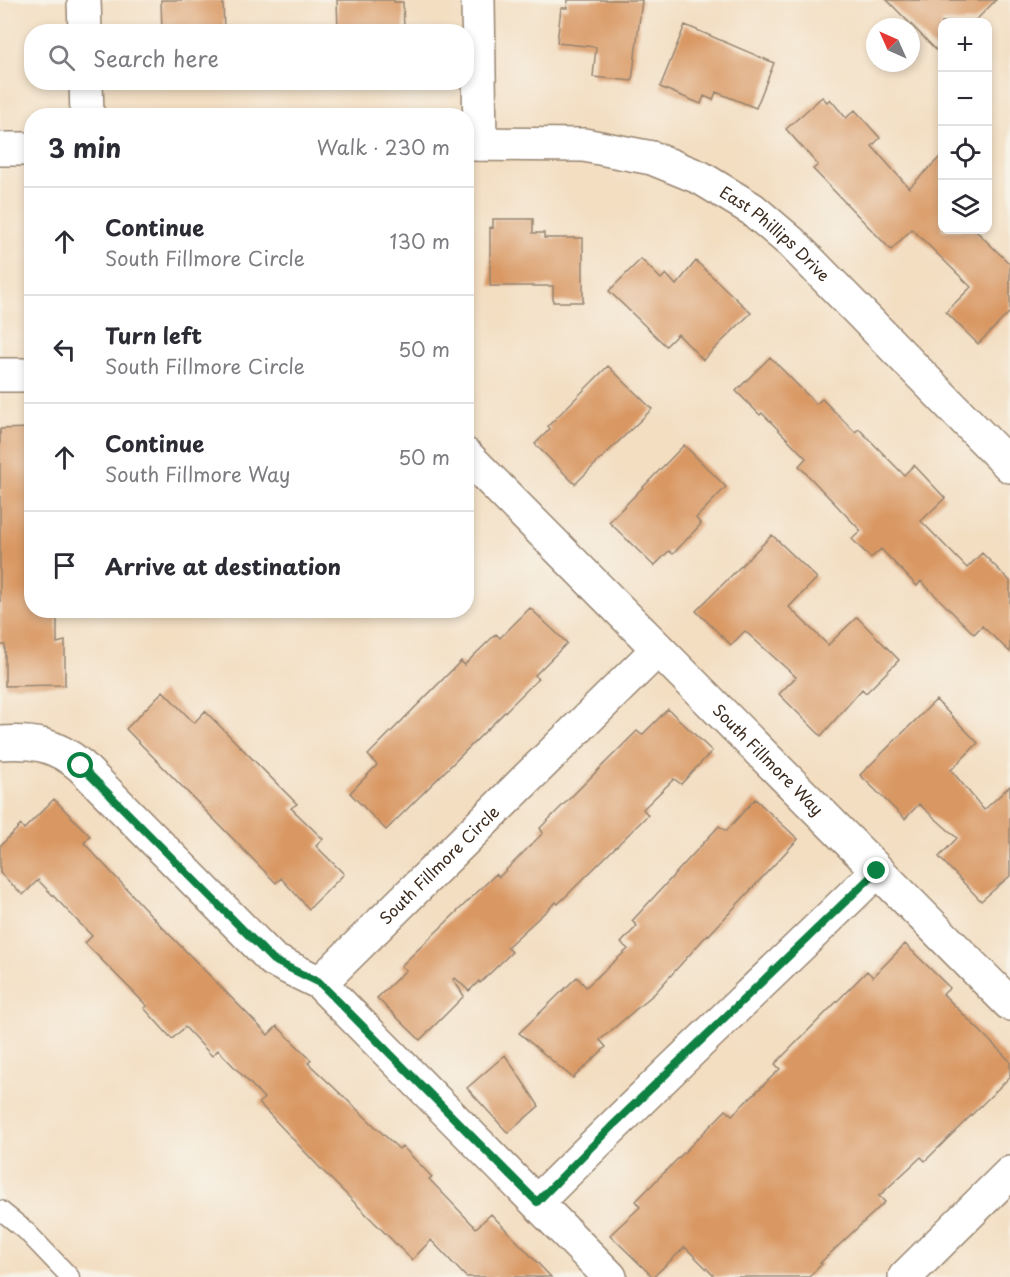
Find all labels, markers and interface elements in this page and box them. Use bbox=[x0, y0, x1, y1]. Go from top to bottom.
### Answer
north arrow bbox=[866, 18, 920, 72]
map controls bbox=[938, 18, 992, 234]
button: + bbox=[938, 18, 992, 72]
search box bbox=[24, 24, 474, 90]
icon: search bbox=[45, 41, 78, 74]
text: Search here bbox=[93, 41, 219, 74]
button: − bbox=[938, 72, 992, 126]
button: locate bbox=[938, 126, 992, 180]
text: 3 min bbox=[48, 128, 121, 167]
text: Walk · 230 m bbox=[317, 132, 450, 162]
street label: East Phillips Drive bbox=[716, 179, 836, 286]
button: layers bbox=[938, 180, 992, 234]
text: Continue bbox=[105, 210, 204, 243]
icon: ahead bbox=[48, 225, 81, 258]
text: 130 m bbox=[390, 226, 450, 256]
text: South Fillmore Circle bbox=[105, 243, 305, 273]
text: Turn left bbox=[105, 318, 202, 351]
icon: left bbox=[48, 333, 81, 366]
text: 50 m bbox=[398, 334, 450, 364]
text: South Fillmore Circle bbox=[105, 351, 305, 381]
text: Continue bbox=[105, 426, 204, 459]
icon: ahead bbox=[48, 441, 81, 474]
text: 50 m bbox=[398, 442, 450, 472]
text: South Fillmore Way bbox=[105, 459, 291, 489]
icon: arrive bbox=[48, 549, 81, 582]
text: Arrive at destination bbox=[105, 549, 341, 582]
street label: South Fillmore Way bbox=[708, 698, 829, 820]
route start bbox=[67, 752, 93, 778]
street label: South Fillmore Circle bbox=[373, 799, 504, 929]
route end bbox=[863, 857, 889, 883]

